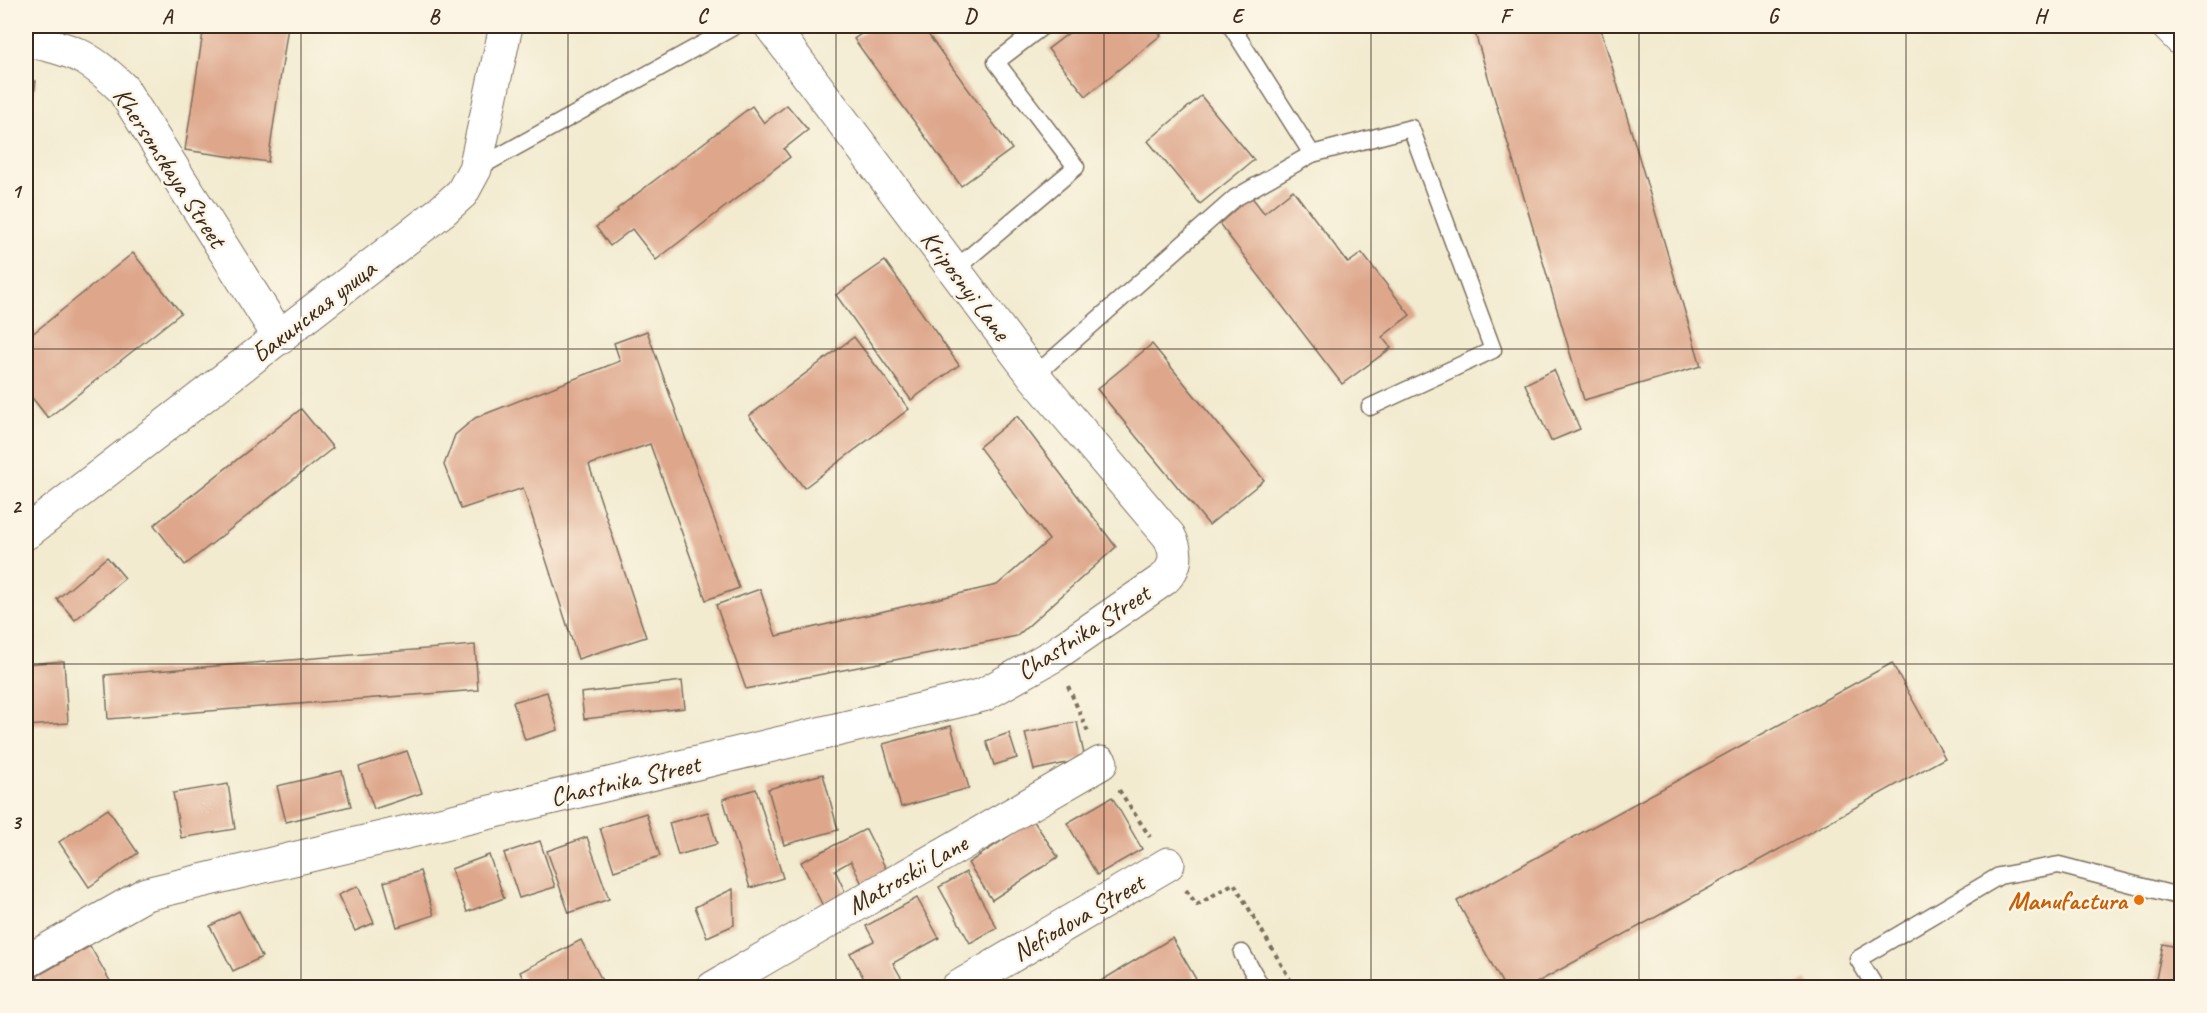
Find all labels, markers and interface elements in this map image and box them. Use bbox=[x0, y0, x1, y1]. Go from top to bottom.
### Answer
text: A bbox=[162, 4, 174, 29]
text: B bbox=[429, 4, 441, 29]
text: C bbox=[697, 4, 709, 29]
text: D bbox=[964, 4, 978, 29]
text: E bbox=[1232, 4, 1246, 29]
text: F bbox=[1500, 4, 1514, 29]
text: G bbox=[1768, 4, 1781, 29]
text: H bbox=[2034, 4, 2049, 29]
street label: Khersonskaya Street bbox=[106, 81, 235, 256]
text: 1 bbox=[12, 179, 23, 204]
street label: Kriposnyi Lane bbox=[913, 224, 1019, 348]
street label: Бакинская улица bbox=[244, 251, 384, 370]
text: 2 bbox=[12, 494, 23, 519]
street label: Chastnika Street bbox=[1010, 576, 1158, 688]
street label: Chastnika Street bbox=[547, 747, 705, 814]
text: 3 bbox=[12, 810, 23, 835]
street label: Matroskii Lane bbox=[841, 826, 975, 922]
street label: Nefiodova Street bbox=[1006, 865, 1152, 969]
place label: Manufactura bbox=[2008, 884, 2129, 917]
marker: Manufactura bbox=[2132, 893, 2146, 907]

